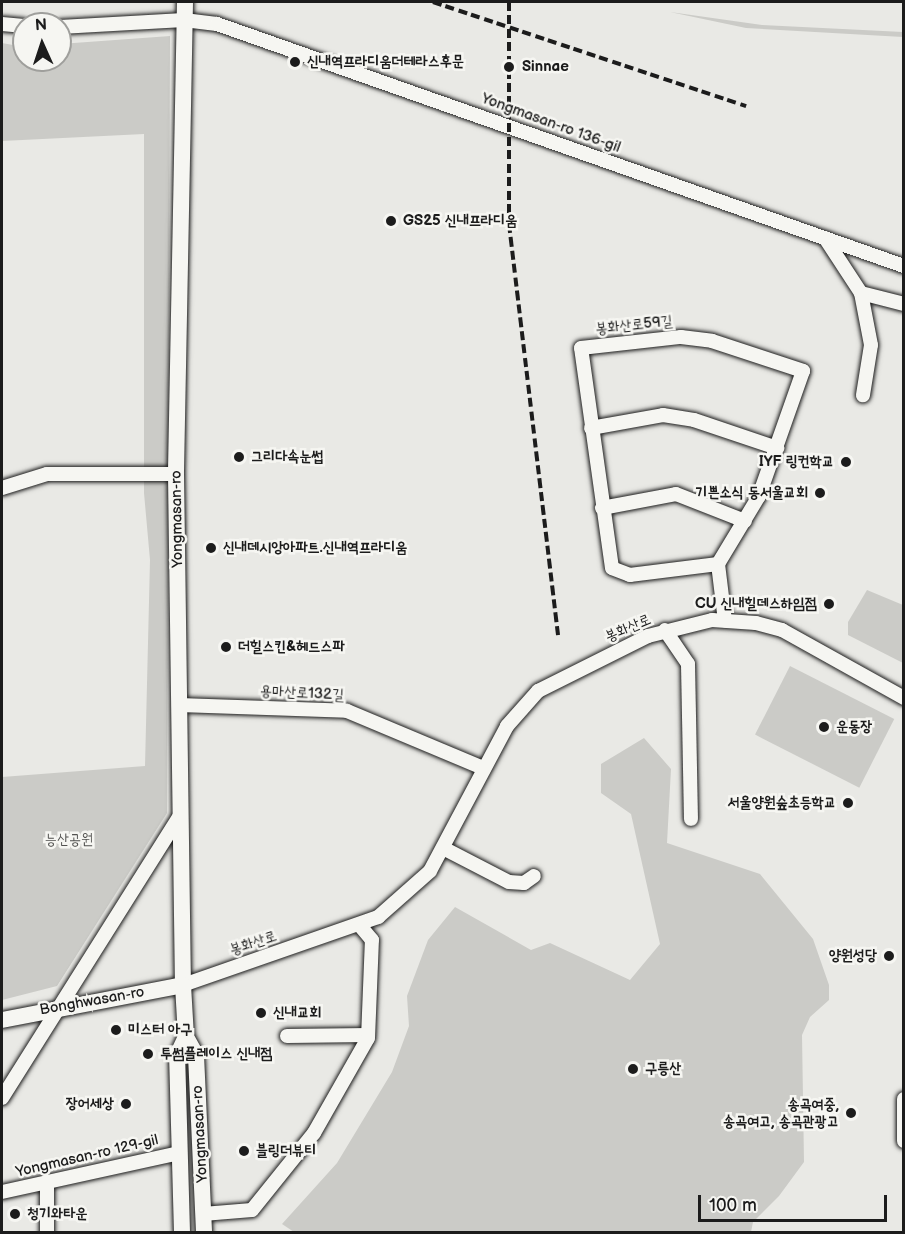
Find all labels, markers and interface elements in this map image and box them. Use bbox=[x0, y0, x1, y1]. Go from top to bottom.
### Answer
north arrow bbox=[12, 12, 72, 72]
text: N bbox=[35, 16, 48, 35]
place label: 신내역프라디움더테라스후문 bbox=[307, 53, 464, 71]
marker: 신내역프라디움더테라스후문 bbox=[288, 55, 302, 69]
marker: Sinnae bbox=[500, 58, 518, 76]
place label: Sinnae bbox=[522, 58, 569, 76]
street label: Yongmasan-ro 136-gil bbox=[479, 89, 623, 157]
place label: GS25 신내프라디움 bbox=[403, 212, 517, 230]
marker: GS25 신내프라디움 bbox=[384, 214, 398, 228]
street label: 봉화산로59길 bbox=[594, 312, 674, 338]
place label: 그리다속눈썹 bbox=[251, 448, 323, 466]
marker: 그리다속눈썹 bbox=[232, 450, 246, 464]
place label: IYF 링컨학교 bbox=[759, 453, 834, 471]
marker: IYF 링컨학교 bbox=[839, 455, 853, 469]
street label: Yongmasan-ro bbox=[167, 470, 187, 568]
place label: 기쁜소식 동서울교회 bbox=[695, 484, 808, 502]
marker: 기쁜소식 동서울교회 bbox=[813, 486, 827, 500]
place label: 신내데시앙아파트.신내역프라디움 bbox=[223, 539, 407, 557]
marker: 신내데시앙아파트.신내역프라디움 bbox=[204, 541, 218, 555]
place label: CU 신내힐데스하임점 bbox=[695, 595, 817, 613]
marker: CU 신내힐데스하임점 bbox=[822, 597, 836, 611]
street label: 봉화산로 bbox=[602, 610, 654, 646]
place label: 더힐스킨&헤드스파 bbox=[238, 638, 345, 656]
marker: 더힐스킨&헤드스파 bbox=[219, 640, 233, 654]
street label: 용마산로132길 bbox=[259, 682, 345, 704]
place label: 운동장 bbox=[836, 718, 872, 736]
marker: 운동장 bbox=[817, 720, 831, 734]
place label: 서울양원숲초등학교 bbox=[727, 794, 836, 812]
marker: 서울양원숲초등학교 bbox=[841, 796, 855, 810]
park label: 능산공원 bbox=[45, 831, 93, 849]
street label: 봉화산로 bbox=[227, 927, 279, 959]
place label: 양원성당 bbox=[829, 947, 877, 965]
marker: 양원성당 bbox=[882, 949, 896, 963]
street label: Bonghwasan-ro bbox=[38, 983, 146, 1019]
place label: 신내교회 bbox=[273, 1004, 321, 1022]
marker: 신내교회 bbox=[254, 1006, 268, 1020]
place label: 미스터 아구 bbox=[128, 1021, 192, 1039]
marker: 미스터 아구 bbox=[109, 1023, 123, 1037]
place label: 투썸플레이스 신내점 bbox=[160, 1045, 273, 1063]
marker: 투썸플레이스 신내점 bbox=[141, 1047, 155, 1061]
place label: 구릉산 bbox=[645, 1060, 681, 1078]
marker: 구릉산 bbox=[626, 1062, 640, 1076]
street label: Yongmasan-ro bbox=[188, 1085, 212, 1183]
place label: 장어세상 bbox=[66, 1095, 114, 1113]
place label: 송곡여중, 송곡여고, 송곡관광고 bbox=[723, 1095, 839, 1130]
marker: 장어세상 bbox=[119, 1097, 133, 1111]
marker: 송곡여중, 송곡여고, 송곡관광고 bbox=[844, 1106, 858, 1120]
street label: Yongmasan-ro 129-gil bbox=[14, 1131, 160, 1181]
place label: 블링더뷰티 bbox=[256, 1142, 316, 1160]
marker: 블링더뷰티 bbox=[237, 1144, 251, 1158]
scale bar bbox=[701, 1183, 890, 1221]
text: 100 m bbox=[709, 1195, 757, 1216]
place label: 청기와타운 bbox=[27, 1205, 87, 1223]
marker: 청기와타운 bbox=[8, 1207, 22, 1221]

